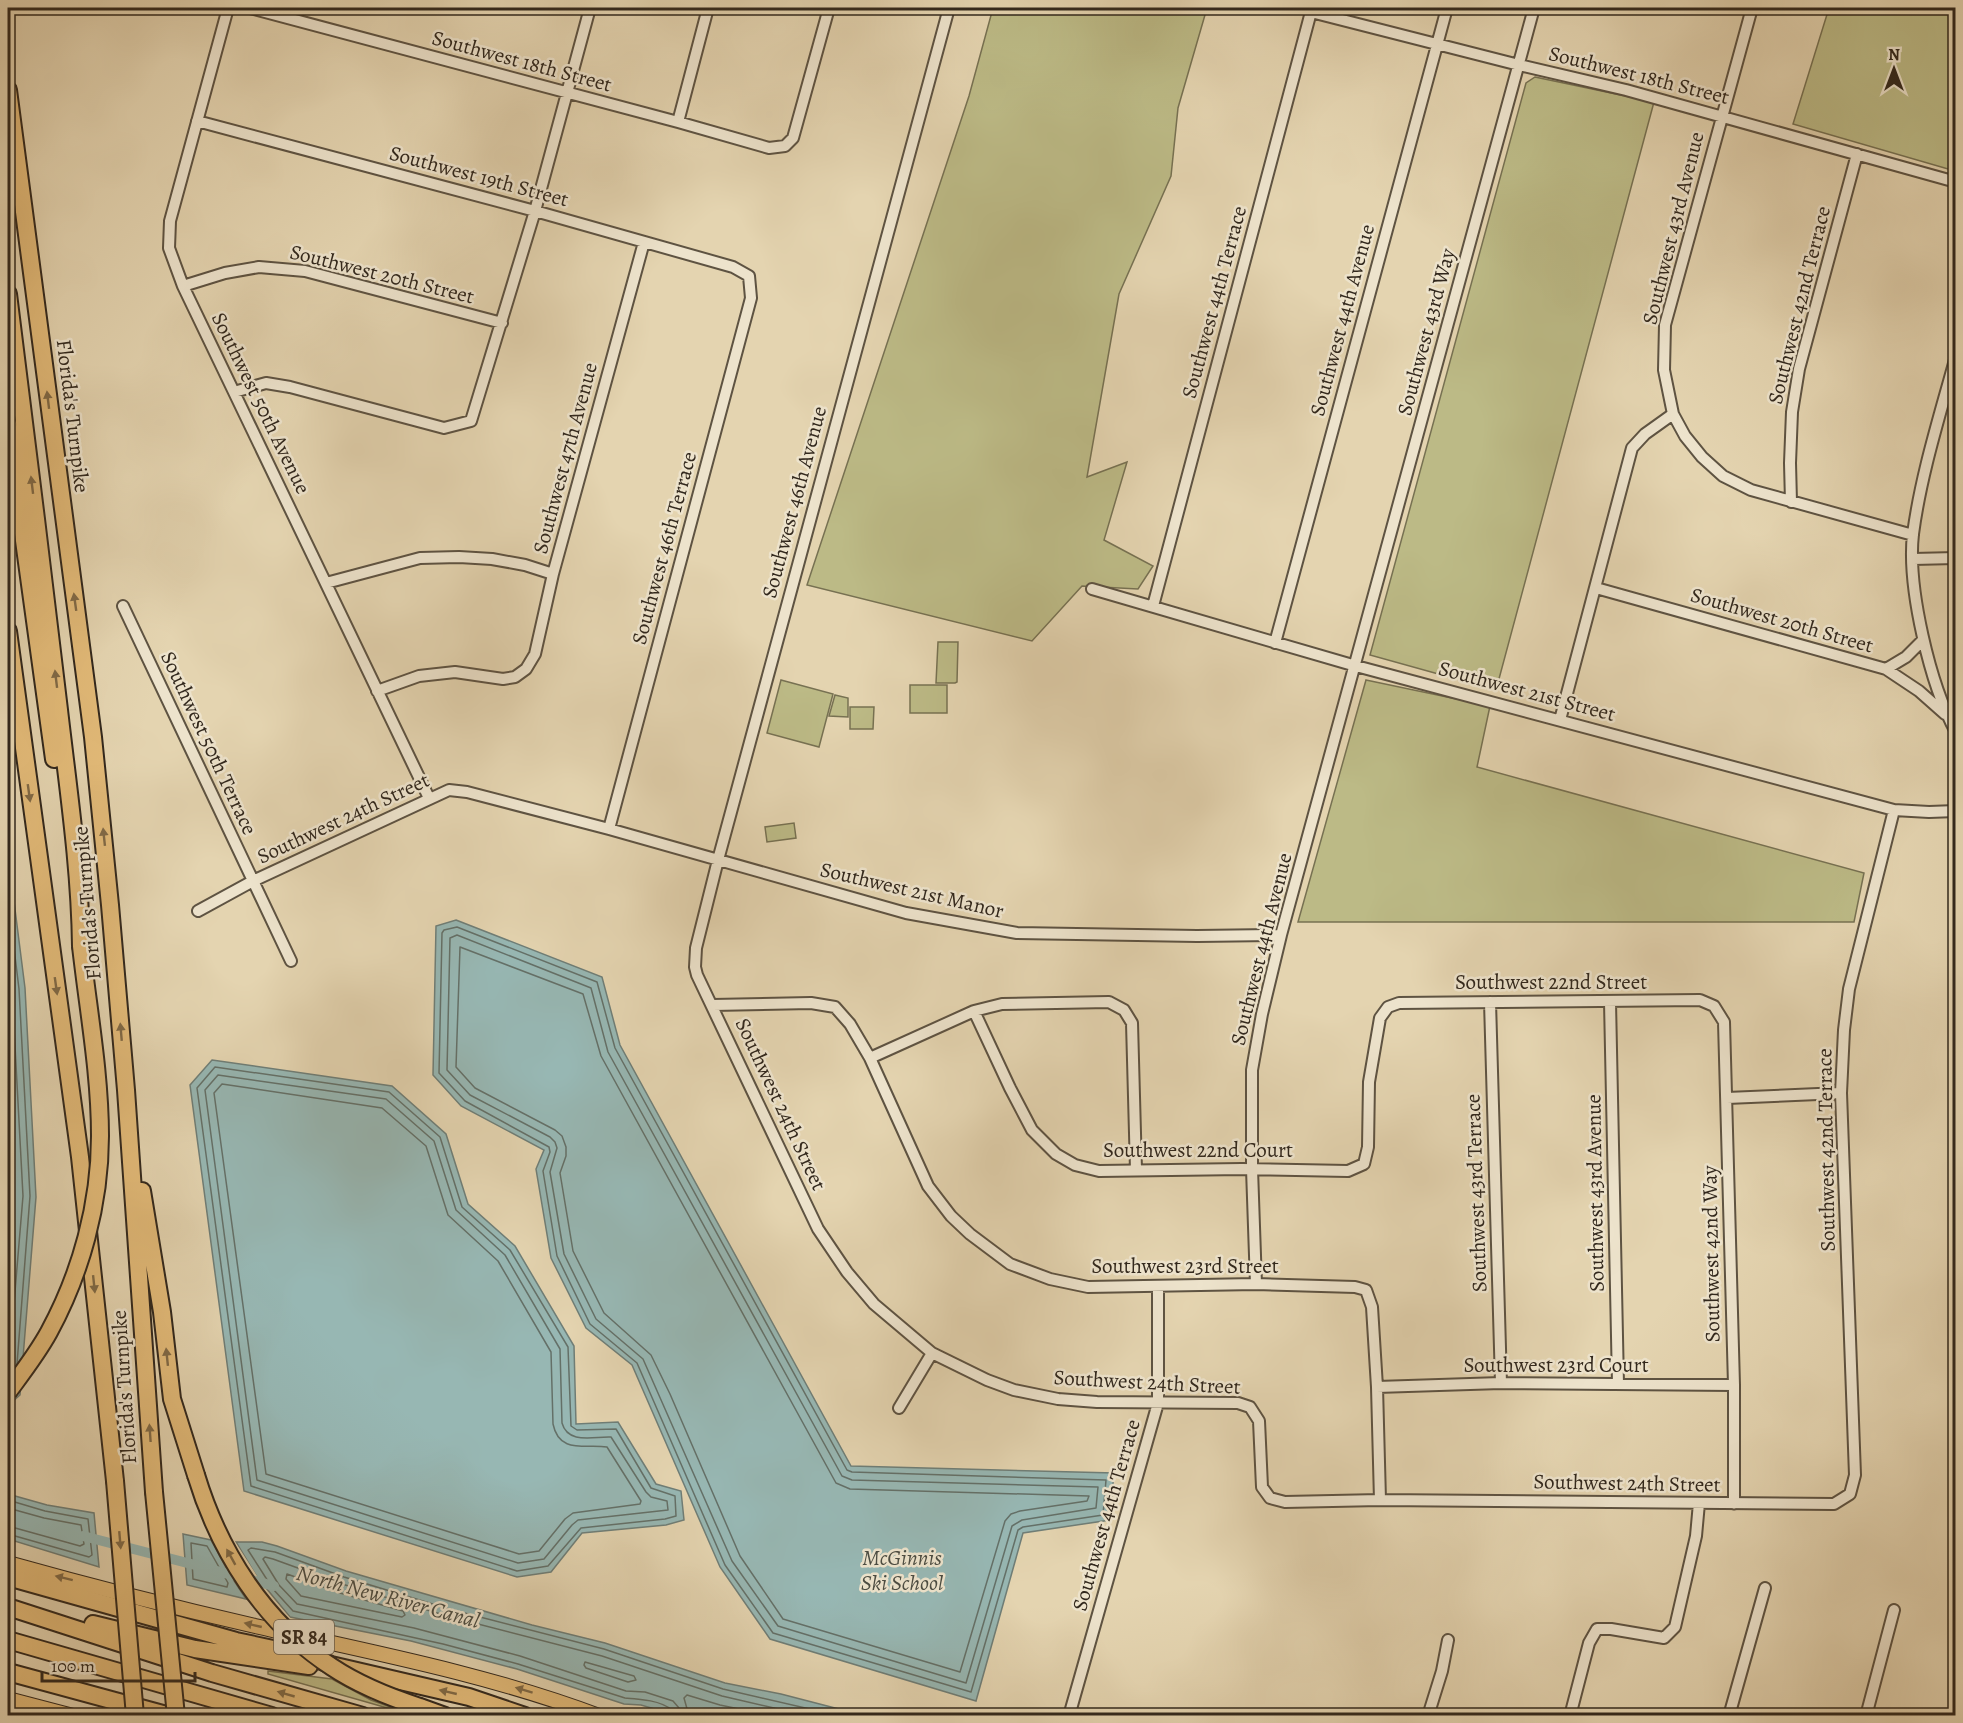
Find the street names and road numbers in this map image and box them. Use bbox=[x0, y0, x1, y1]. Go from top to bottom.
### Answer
street label: Southwest 18th Street bbox=[429, 24, 615, 98]
street label: Southwest 18th Street bbox=[1546, 39, 1732, 111]
street label: Southwest 43rd Avenue bbox=[1635, 129, 1711, 327]
street label: Southwest 19th Street bbox=[386, 139, 572, 213]
street label: Southwest 44th Terrace bbox=[1175, 203, 1253, 401]
street label: Southwest 42nd Terrace bbox=[1761, 203, 1837, 407]
street label: Southwest 44th Avenue bbox=[1303, 221, 1381, 419]
street label: Southwest 20th Street bbox=[287, 238, 477, 310]
street label: Southwest 43rd Way bbox=[1390, 245, 1462, 419]
street label: Southwest 50th Avenue bbox=[205, 308, 317, 498]
street label: Florida's Turnpike bbox=[50, 338, 96, 494]
street label: Southwest 47th Avenue bbox=[526, 359, 604, 557]
street label: Southwest 46th Avenue bbox=[755, 403, 833, 601]
street label: Southwest 46th Terrace bbox=[625, 449, 703, 647]
street label: Southwest 20th Street bbox=[1687, 581, 1877, 659]
street label: Southwest 50th Terrace bbox=[154, 647, 264, 839]
street label: Southwest 21st Street bbox=[1435, 654, 1619, 728]
street label: Southwest 24th Street bbox=[252, 766, 434, 870]
street label: Florida's Turnpike bbox=[66, 825, 108, 981]
street label: Southwest 44th Avenue bbox=[1224, 850, 1298, 1048]
street label: Southwest 21st Manor bbox=[817, 855, 1007, 925]
street label: Southwest 22nd Street bbox=[1455, 968, 1647, 996]
street label: Southwest 24th Street bbox=[729, 1013, 833, 1195]
street label: Southwest 42nd Terrace bbox=[1810, 1048, 1842, 1252]
street label: Southwest 43rd Terrace bbox=[1459, 1093, 1493, 1293]
street label: Southwest 43rd Avenue bbox=[1579, 1094, 1611, 1292]
street label: Southwest 22nd Court bbox=[1103, 1136, 1293, 1164]
street label: Southwest 42nd Way bbox=[1695, 1165, 1727, 1343]
street label: Southwest 23rd Street bbox=[1091, 1252, 1279, 1280]
street label: Florida's Turnpike bbox=[105, 1309, 143, 1465]
street label: Southwest 23rd Court bbox=[1463, 1351, 1649, 1379]
street label: Southwest 24th Street bbox=[1053, 1363, 1241, 1401]
street label: Southwest 44th Terrace bbox=[1065, 1416, 1147, 1614]
street label: Southwest 24th Street bbox=[1533, 1467, 1721, 1499]
road number: SR 84 bbox=[274, 1620, 334, 1654]

